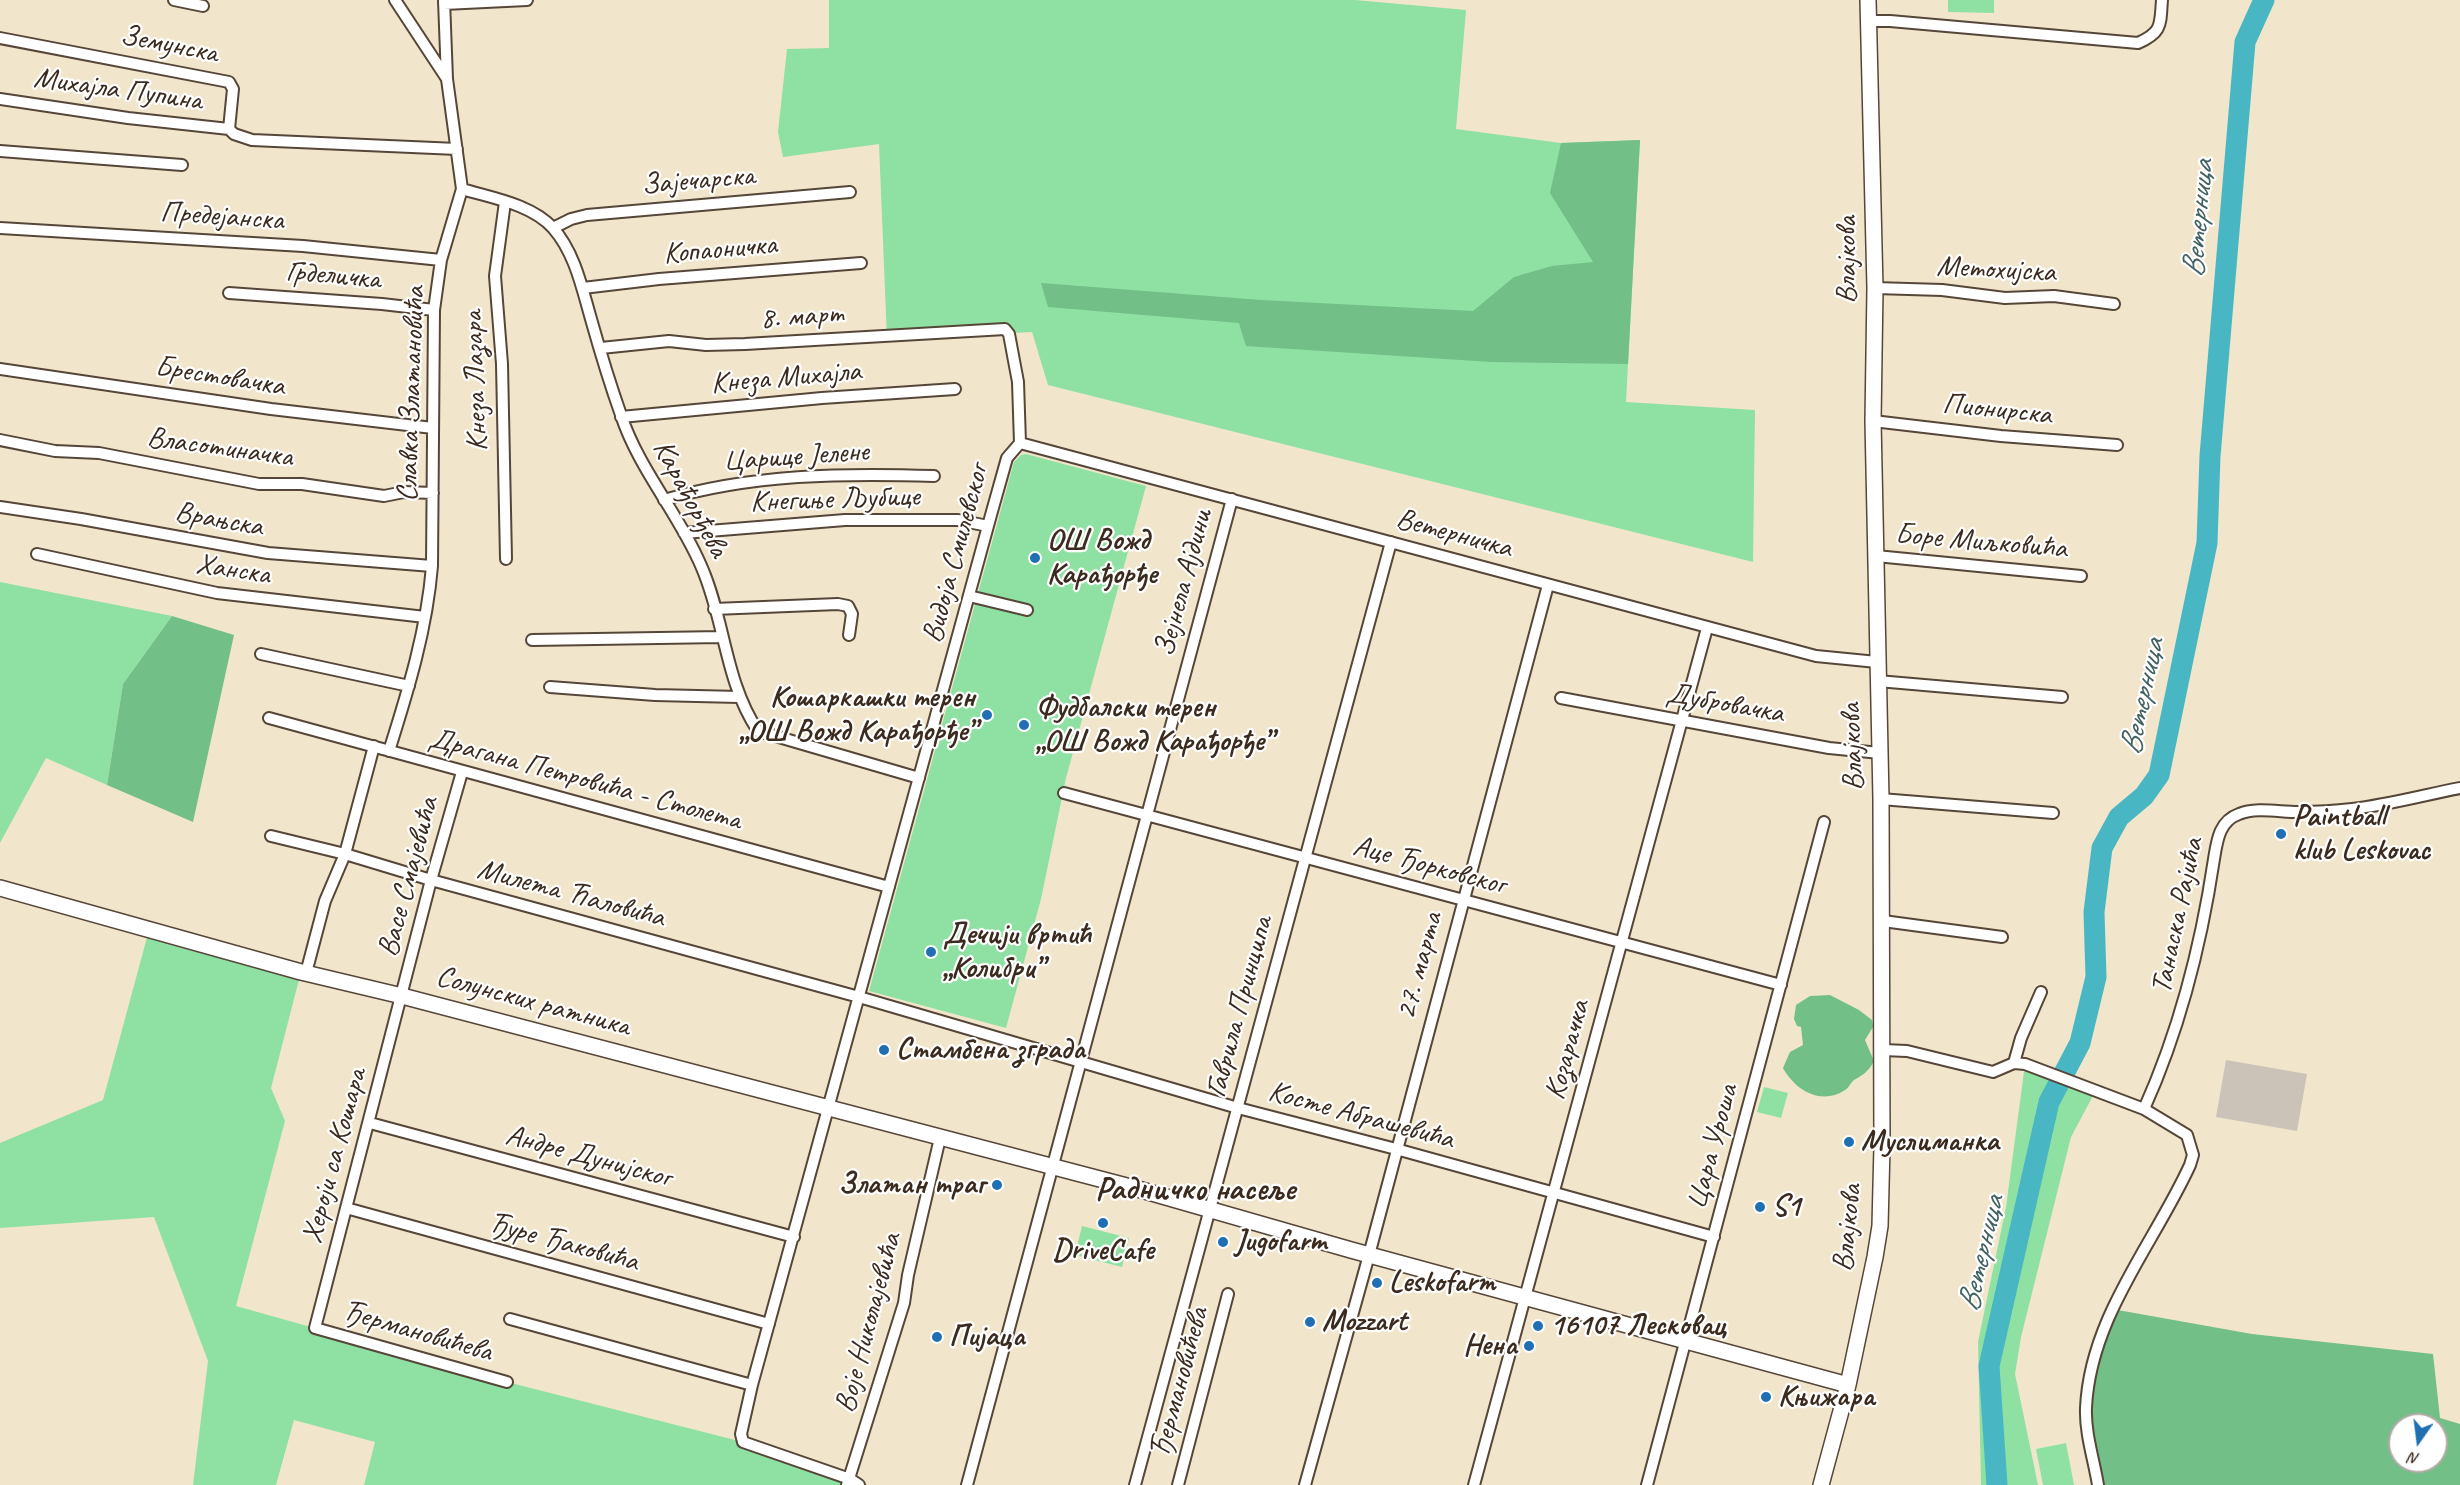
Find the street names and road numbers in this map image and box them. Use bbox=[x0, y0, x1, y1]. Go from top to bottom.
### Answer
street label: Земунска bbox=[117, 18, 221, 72]
street label: Михајла Пупина bbox=[32, 60, 204, 120]
street label: Зајечарска bbox=[640, 158, 756, 204]
street label: Предејанска bbox=[159, 195, 285, 239]
street label: Влајкова bbox=[1829, 216, 1865, 304]
street label: Копаоничка bbox=[662, 227, 778, 273]
street label: Метохијска bbox=[1936, 249, 2056, 291]
street label: Грделичка bbox=[284, 254, 382, 298]
street label: Славка Златановића bbox=[390, 286, 434, 502]
street label: 8. март bbox=[759, 296, 845, 338]
street label: Кнеза Лазара bbox=[456, 310, 496, 452]
street label: Брестовачка bbox=[153, 349, 287, 405]
street label: Кнеза Михајла bbox=[709, 354, 863, 402]
street label: Пионирска bbox=[1941, 386, 2053, 434]
street label: Власотиначка bbox=[145, 420, 295, 476]
street label: Карађорђева bbox=[644, 434, 736, 564]
street label: Царице Јелене bbox=[722, 434, 870, 480]
street label: Видоја Смилевског bbox=[915, 461, 997, 647]
street label: Кнегиње Љубице bbox=[750, 479, 920, 521]
street label: Врањска bbox=[172, 495, 266, 545]
street label: Ветерничка bbox=[1392, 501, 1516, 567]
street label: Зејнела Ајдини bbox=[1147, 505, 1221, 661]
street label: Боре Миљковића bbox=[1894, 517, 2068, 567]
street label: Ханска bbox=[193, 546, 273, 594]
street label: Дубровачка bbox=[1664, 676, 1786, 732]
street label: Влајкова bbox=[1833, 703, 1873, 791]
street label: Драгана Петровића - Столета bbox=[425, 721, 745, 839]
street label: Васе Смајевића bbox=[370, 793, 448, 961]
street label: Аце Ђорковског bbox=[1349, 828, 1509, 904]
street label: Танаска Рајића bbox=[2144, 835, 2212, 997]
street label: Милета Ћаловића bbox=[473, 852, 669, 936]
street label: 27. марта bbox=[1388, 909, 1452, 1023]
street label: Гаврила Принципа bbox=[1199, 913, 1281, 1101]
street label: Солунских ратника bbox=[432, 959, 634, 1045]
street label: Козарачка bbox=[1537, 996, 1599, 1104]
street label: Хероји са Кошара bbox=[294, 1065, 376, 1247]
street label: Косте Абрашевића bbox=[1264, 1074, 1458, 1158]
street label: Цара Уроша bbox=[1679, 1081, 1747, 1213]
street label: Андре Дунијског bbox=[502, 1118, 674, 1196]
street label: Влајкова bbox=[1826, 1183, 1870, 1273]
street label: Ђуре Ђаковића bbox=[484, 1206, 642, 1280]
street label: Воје Николајевића bbox=[828, 1229, 910, 1417]
street label: Ђермановићева bbox=[338, 1293, 496, 1371]
street label: Ђермановићева bbox=[1143, 1304, 1217, 1462]

